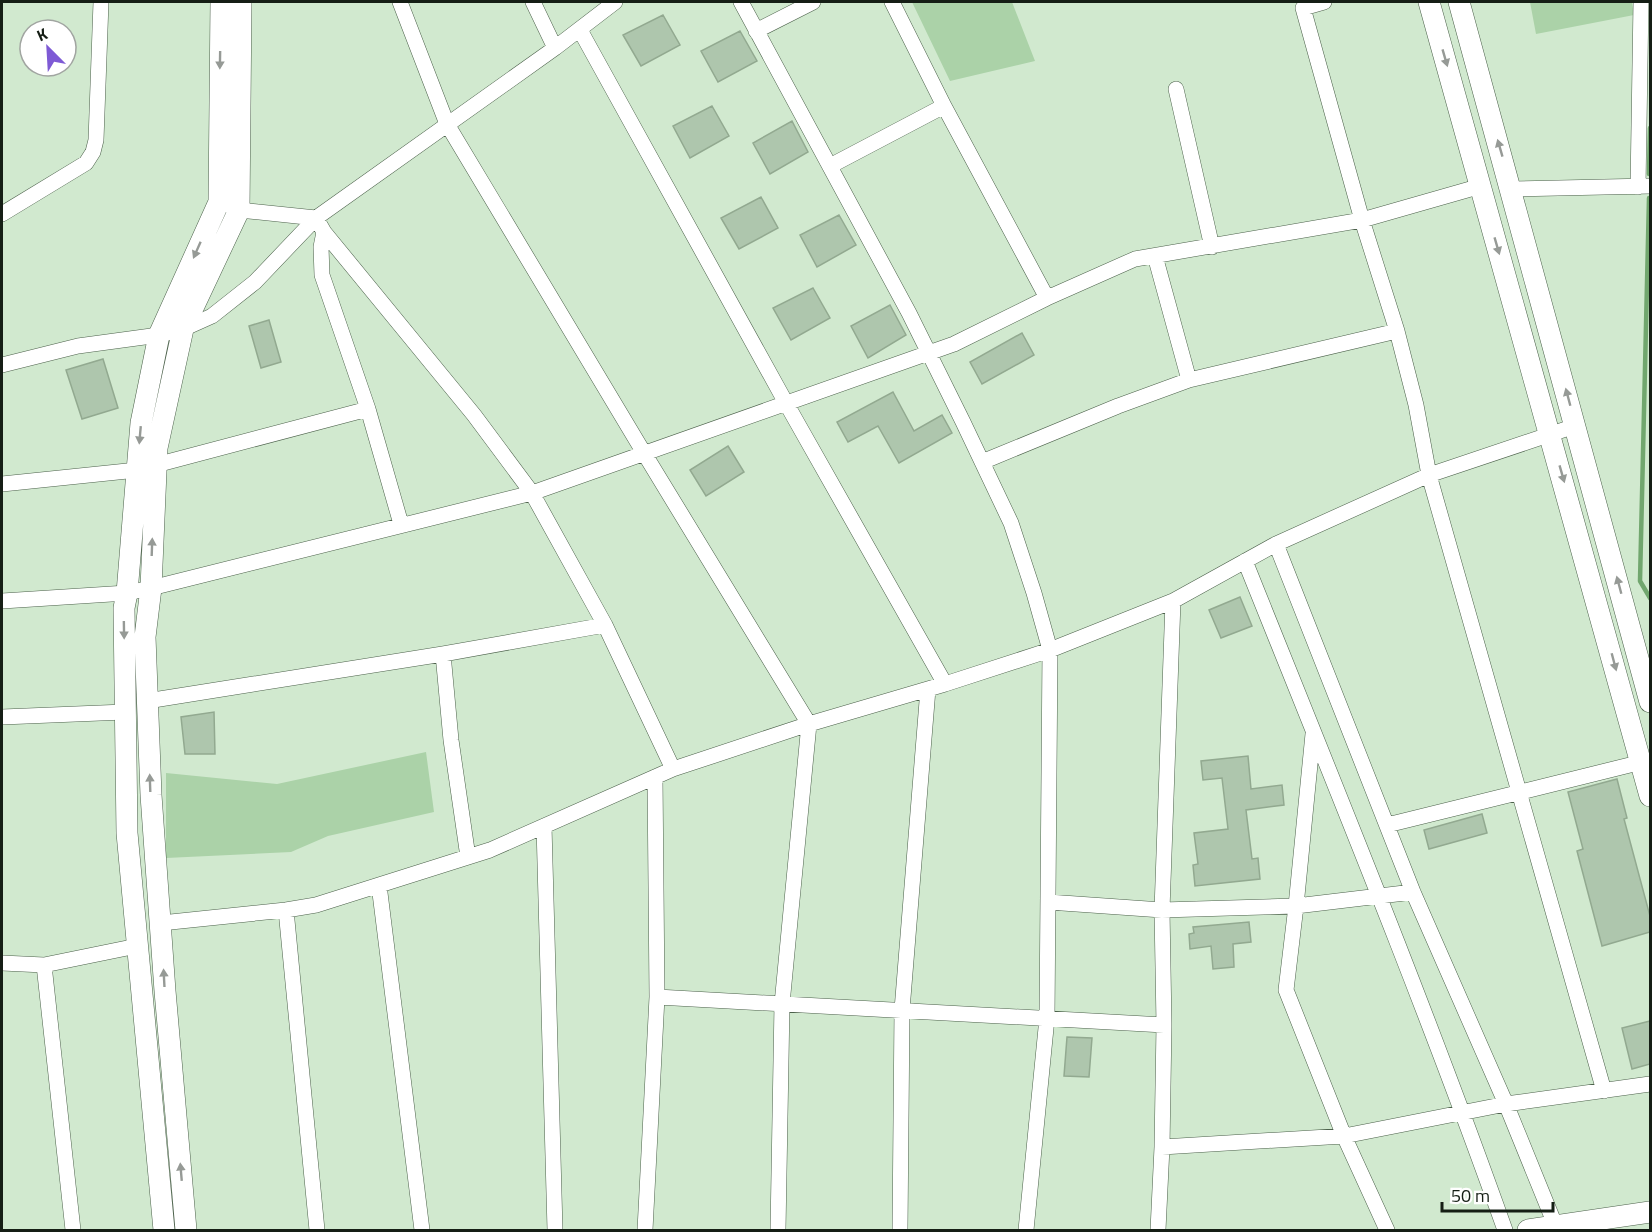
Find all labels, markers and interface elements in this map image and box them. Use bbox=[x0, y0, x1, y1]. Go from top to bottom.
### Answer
north arrow bbox=[18, 18, 78, 78]
text: K bbox=[33, 21, 52, 47]
one-way arrow bbox=[1440, 49, 1450, 67]
one-way arrow bbox=[215, 50, 225, 69]
one-way arrow bbox=[1495, 138, 1504, 156]
one-way arrow bbox=[1493, 236, 1503, 255]
one-way arrow bbox=[192, 242, 201, 259]
one-way arrow bbox=[1562, 387, 1572, 406]
one-way arrow bbox=[135, 426, 145, 445]
one-way arrow bbox=[1558, 465, 1567, 483]
one-way arrow bbox=[148, 537, 157, 556]
one-way arrow bbox=[1613, 576, 1623, 594]
one-way arrow bbox=[120, 620, 129, 639]
one-way arrow bbox=[1610, 653, 1619, 671]
one-way arrow bbox=[146, 774, 155, 793]
one-way arrow bbox=[159, 968, 168, 987]
one-way arrow bbox=[176, 1163, 186, 1182]
scale bar bbox=[1442, 1175, 1553, 1213]
text: 50 m bbox=[1451, 1182, 1490, 1209]

